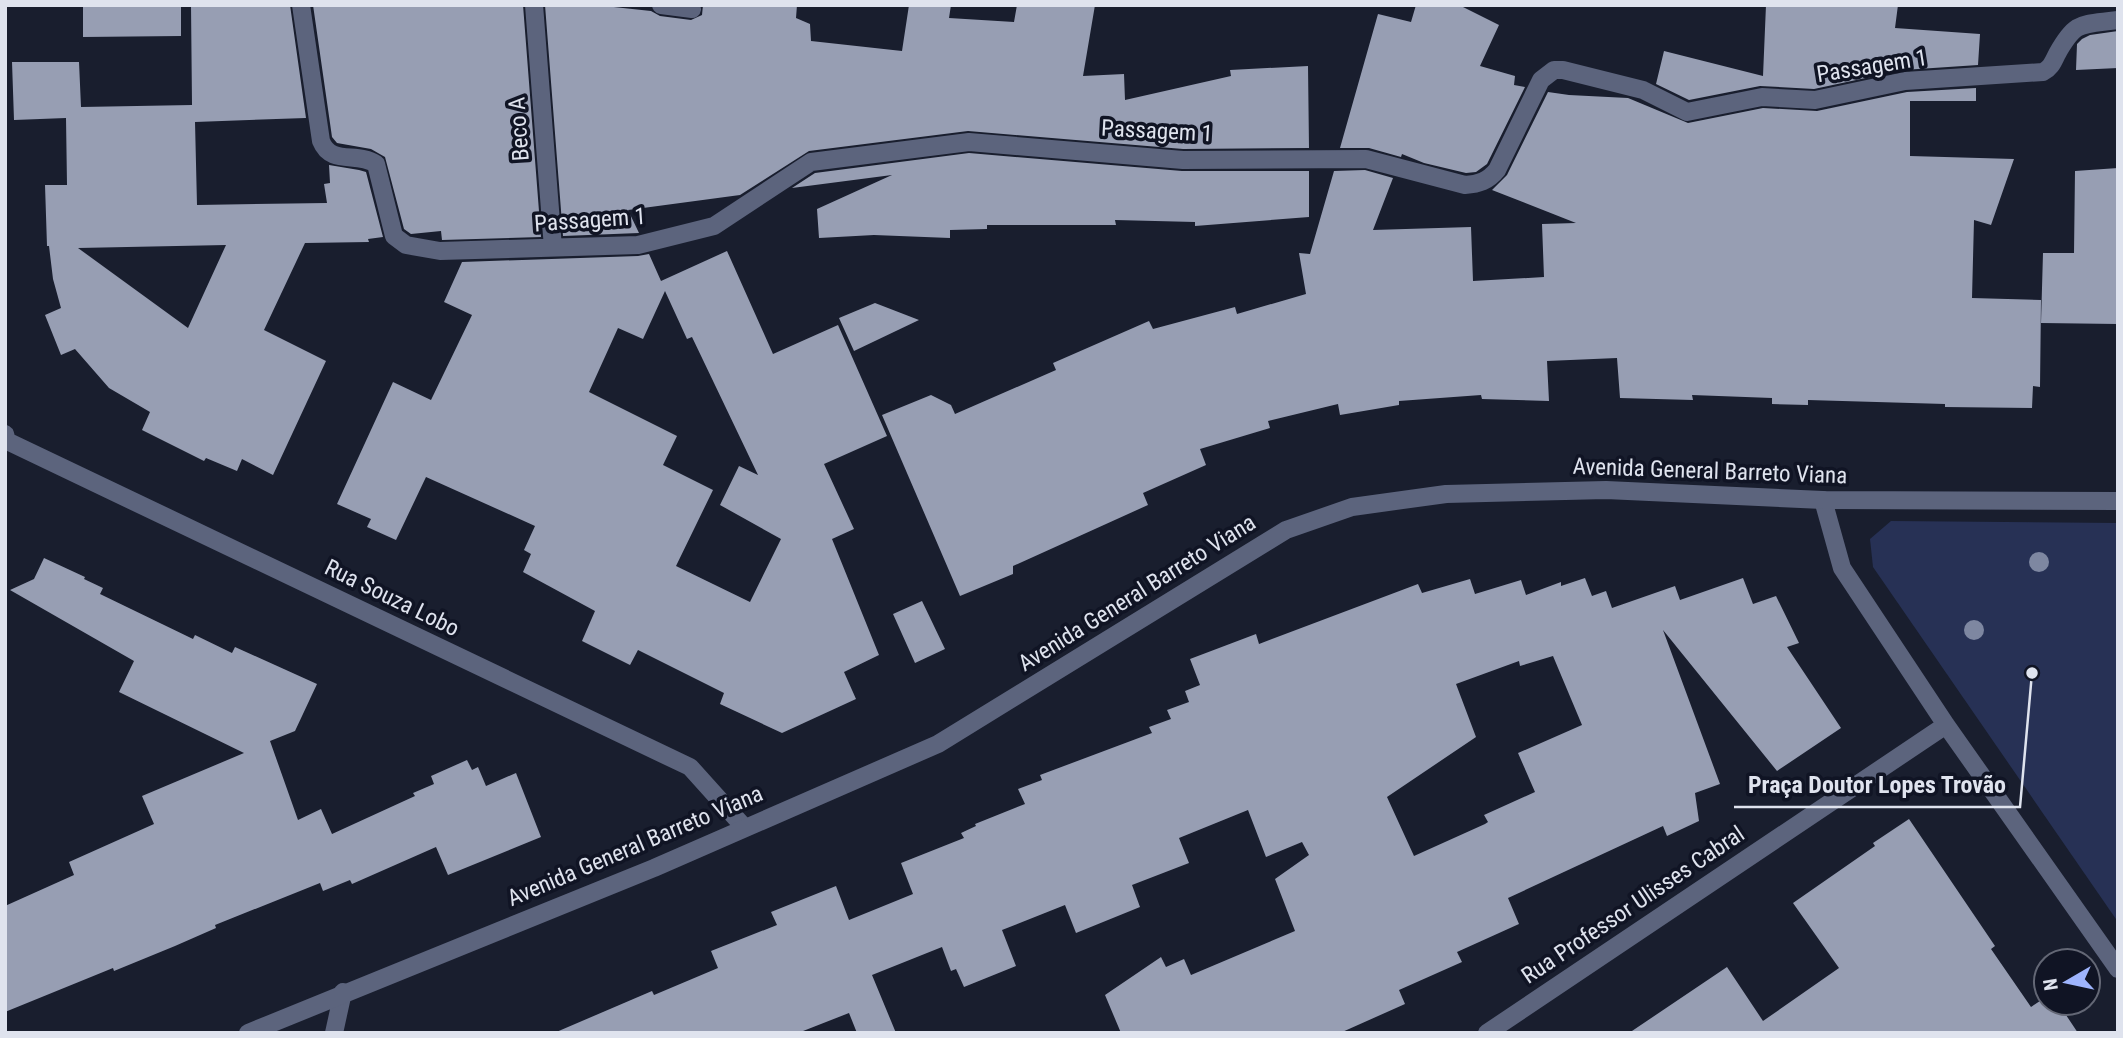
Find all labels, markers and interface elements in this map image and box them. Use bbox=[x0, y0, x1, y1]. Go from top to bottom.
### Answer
street label: Passagem 1 bbox=[1815, 44, 1929, 88]
street label: Beco A bbox=[503, 96, 535, 162]
street label: Passagem 1 bbox=[1101, 115, 1213, 147]
street label: Passagem 1 bbox=[533, 203, 647, 237]
street label: Avenida General Barreto Viana bbox=[1572, 453, 1848, 489]
street label: Avenida General Barreto Viana bbox=[1013, 509, 1261, 677]
street label: Rua Souza Lobo bbox=[320, 554, 464, 642]
callout: Praça Doutor Lopes Trovão bbox=[1734, 762, 2020, 807]
text: Praça Doutor Lopes Trovão bbox=[1748, 771, 2006, 799]
street label: Avenida General Barreto Viana bbox=[503, 780, 767, 912]
street label: Rua Professor Ulisses Cabral bbox=[1517, 820, 1749, 990]
north arrow bbox=[2032, 947, 2102, 1017]
text: N bbox=[2038, 977, 2063, 992]

